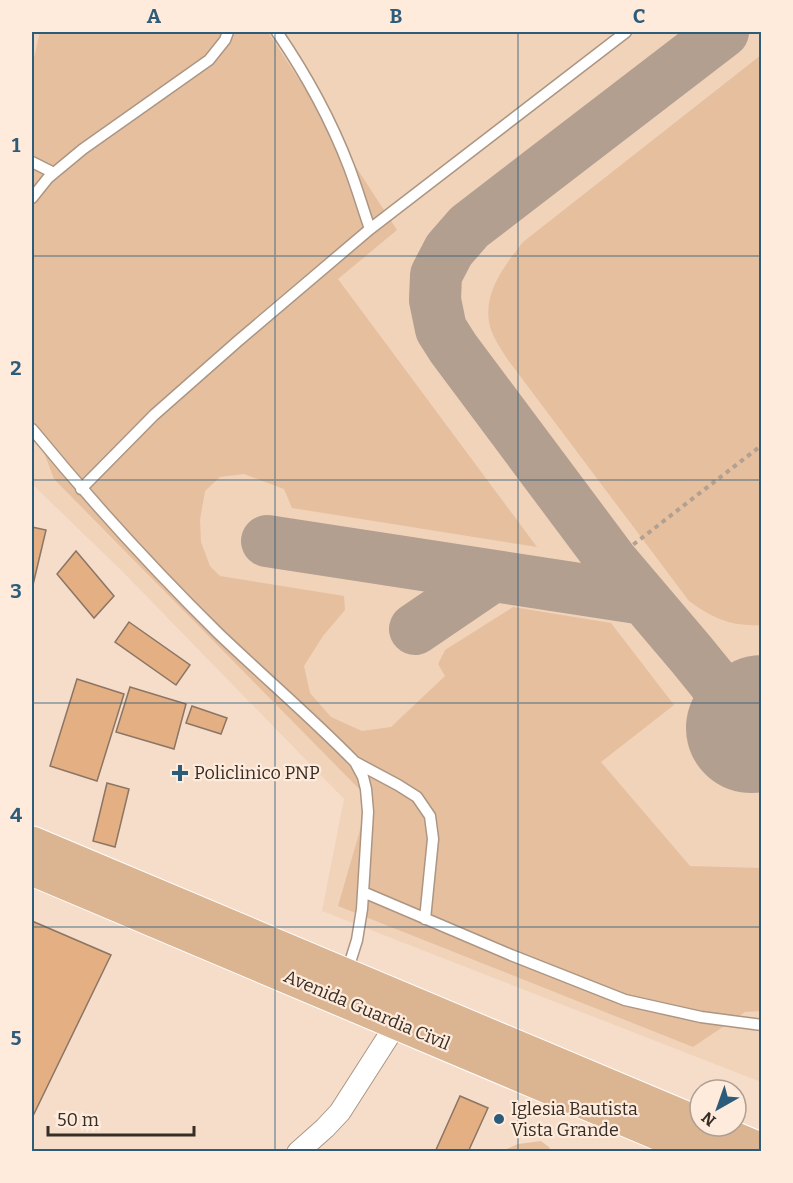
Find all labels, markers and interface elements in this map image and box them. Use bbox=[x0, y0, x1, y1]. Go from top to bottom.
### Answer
text: A bbox=[147, 4, 162, 28]
text: B bbox=[390, 4, 403, 28]
text: C bbox=[633, 4, 645, 28]
text: 1 bbox=[12, 133, 21, 157]
text: 2 bbox=[10, 356, 22, 380]
text: 3 bbox=[10, 579, 22, 603]
place label: Policlinico PNP bbox=[194, 762, 320, 784]
marker: Policlinico PNP bbox=[171, 764, 189, 782]
text: 4 bbox=[10, 803, 22, 827]
street label: Avenida Guardia Civil bbox=[281, 965, 453, 1055]
text: 5 bbox=[11, 1026, 22, 1050]
north arrow bbox=[688, 1078, 748, 1138]
place label: Iglesia Bautista Vista Grande bbox=[511, 1098, 638, 1141]
scale bar bbox=[48, 1099, 194, 1137]
text: N bbox=[698, 1108, 720, 1130]
text: 50 m bbox=[57, 1109, 99, 1131]
marker: Iglesia Bautista Vista Grande bbox=[492, 1112, 506, 1126]

